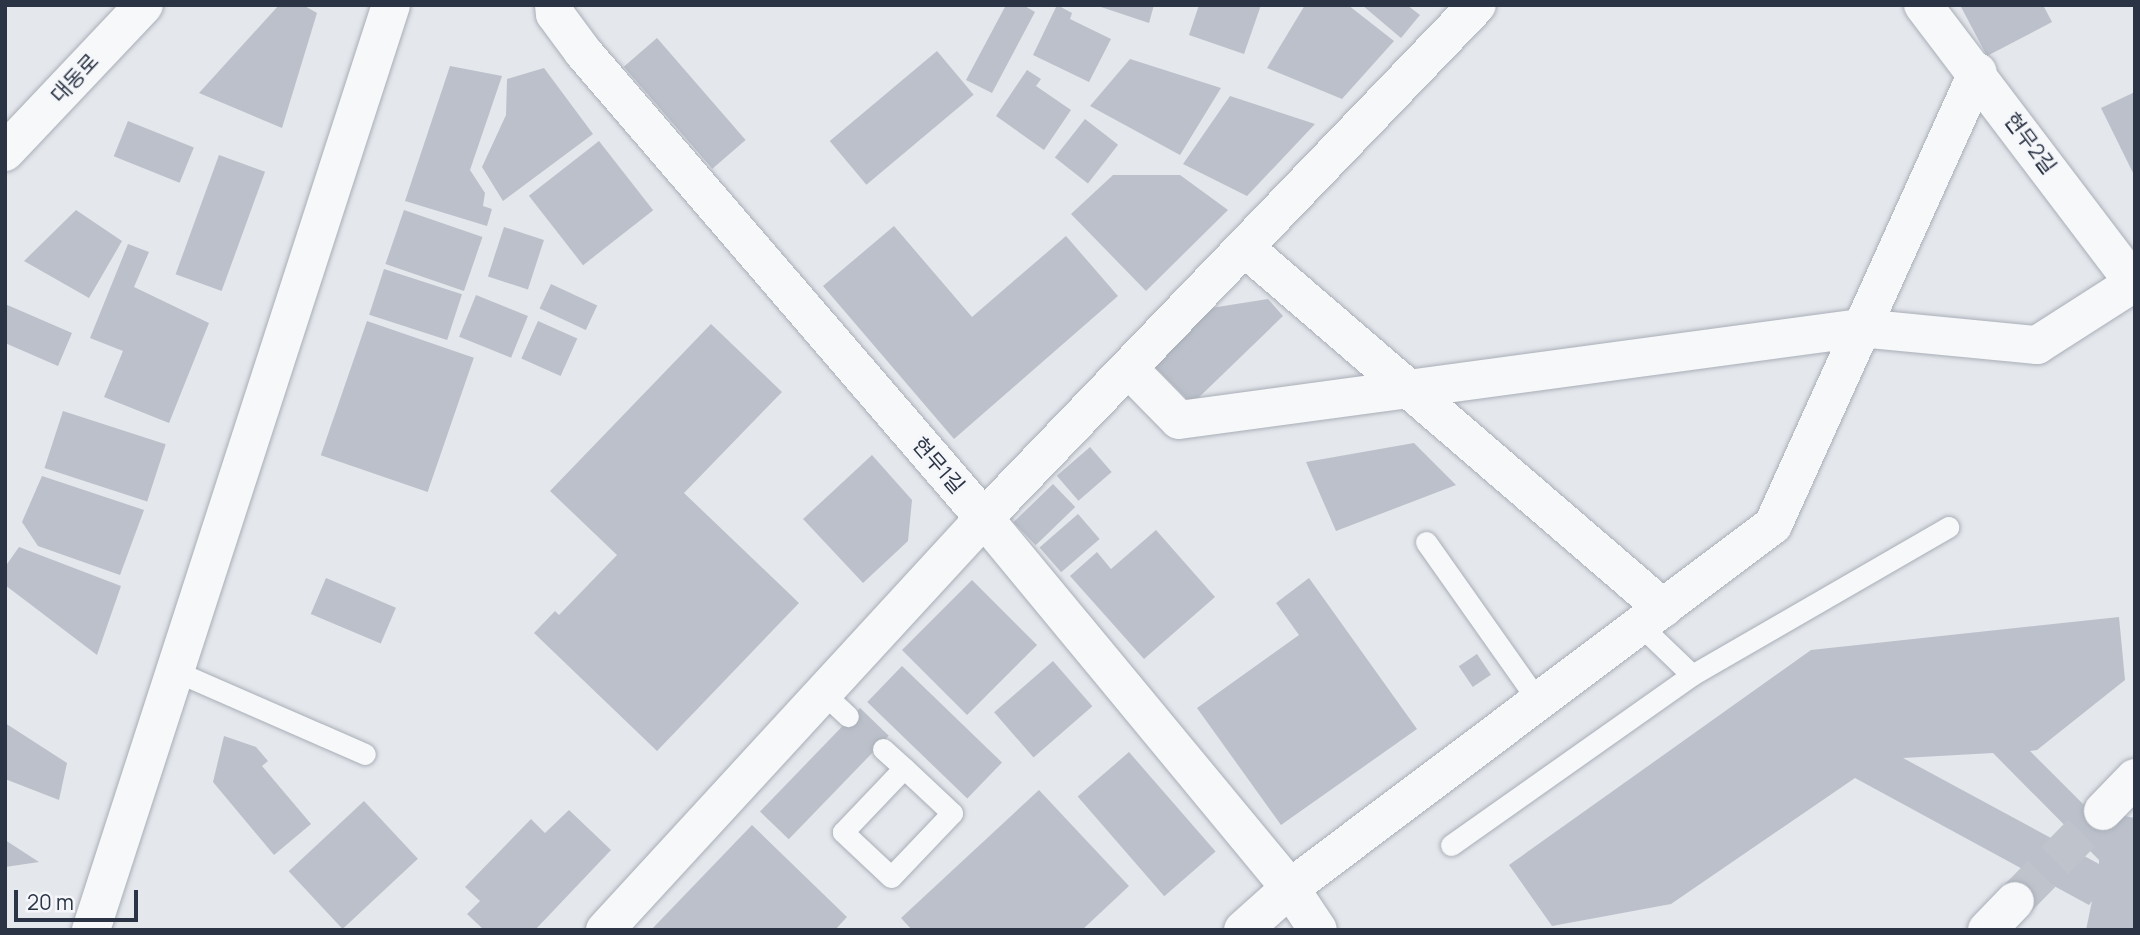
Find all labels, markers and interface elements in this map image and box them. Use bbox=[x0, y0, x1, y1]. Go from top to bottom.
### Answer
street label: 대동로 bbox=[45, 48, 103, 108]
street label: 현무2길 bbox=[2000, 107, 2062, 179]
street label: 현무1길 bbox=[908, 432, 970, 498]
scale bar bbox=[18, 876, 142, 920]
text: 20 m bbox=[27, 888, 74, 916]

